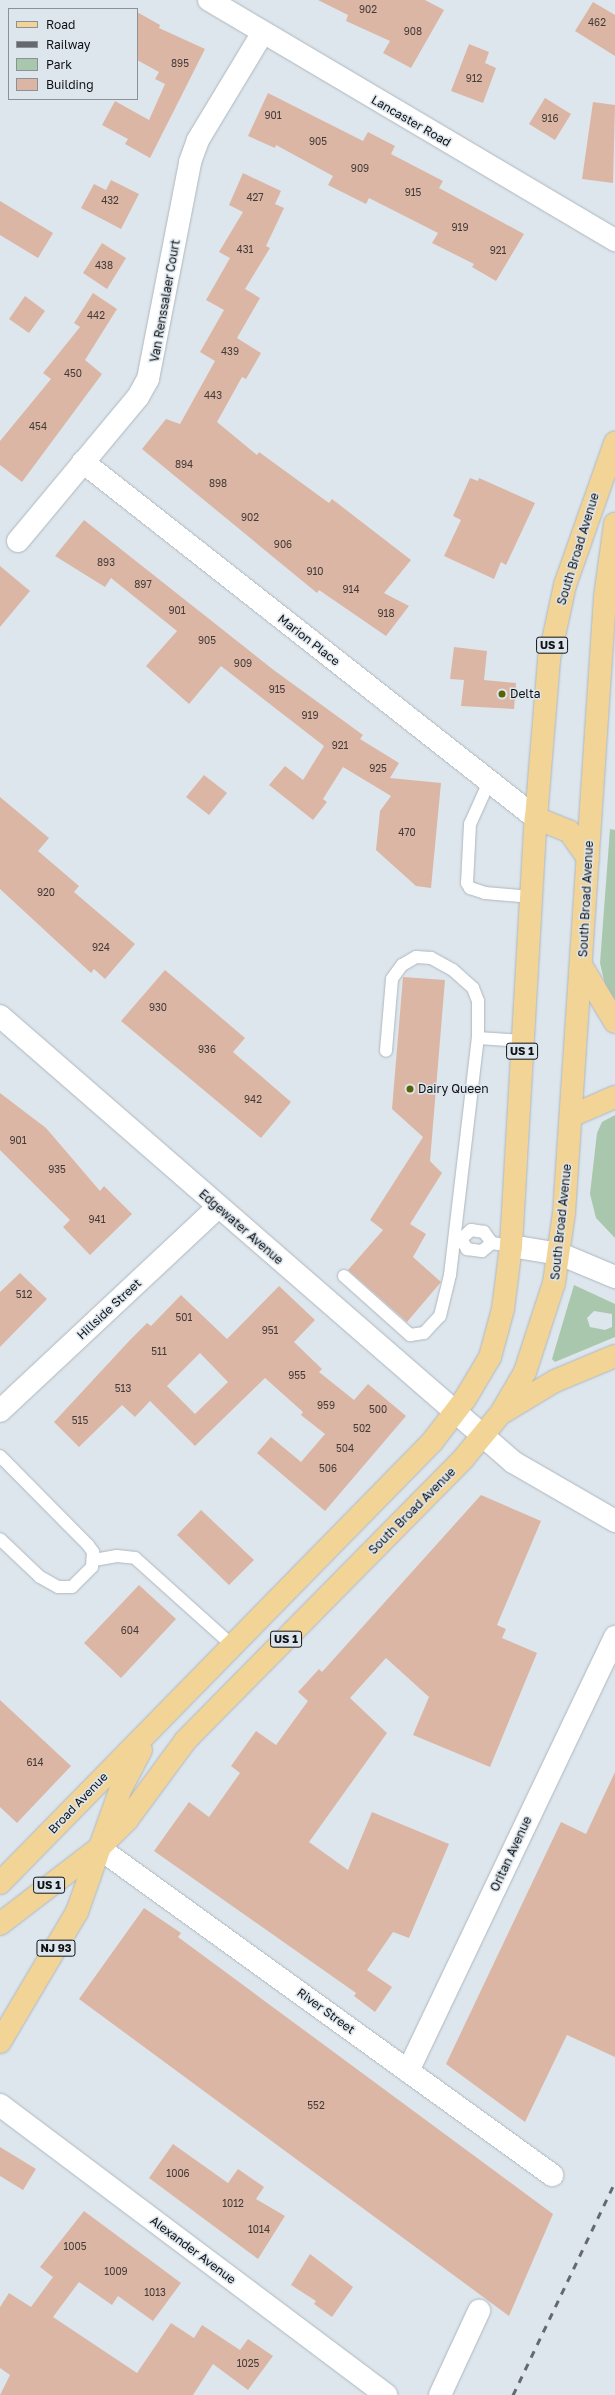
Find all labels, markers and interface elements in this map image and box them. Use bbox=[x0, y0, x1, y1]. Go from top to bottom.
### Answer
house number: 902 bbox=[359, 4, 377, 16]
legend bbox=[8, 8, 138, 100]
text: Road bbox=[46, 17, 75, 32]
house number: 462 bbox=[588, 17, 606, 29]
house number: 908 bbox=[404, 26, 422, 38]
text: Railway bbox=[46, 37, 91, 52]
text: Park bbox=[46, 57, 72, 72]
house number: 895 bbox=[171, 58, 189, 70]
house number: 912 bbox=[466, 73, 482, 85]
text: Building bbox=[46, 77, 94, 92]
street label: Lancaster Road bbox=[369, 92, 453, 150]
house number: 901 bbox=[264, 110, 282, 122]
house number: 916 bbox=[542, 113, 558, 125]
house number: 905 bbox=[309, 136, 327, 148]
house number: 909 bbox=[351, 163, 369, 175]
house number: 915 bbox=[405, 187, 421, 199]
house number: 427 bbox=[246, 192, 264, 204]
house number: 432 bbox=[101, 195, 119, 207]
house number: 919 bbox=[452, 222, 468, 234]
street label: Van Renssalaer Court bbox=[147, 239, 183, 363]
house number: 431 bbox=[237, 244, 253, 256]
house number: 921 bbox=[490, 245, 506, 257]
house number: 438 bbox=[95, 260, 113, 272]
house number: 442 bbox=[87, 310, 105, 322]
house number: 439 bbox=[221, 346, 239, 358]
house number: 450 bbox=[64, 368, 82, 380]
house number: 443 bbox=[204, 390, 222, 402]
house number: 454 bbox=[29, 421, 47, 433]
house number: 894 bbox=[175, 459, 193, 471]
house number: 898 bbox=[209, 478, 227, 490]
street label: South Broad Avenue bbox=[554, 491, 602, 607]
house number: 902 bbox=[241, 512, 259, 524]
house number: 906 bbox=[274, 539, 292, 551]
house number: 893 bbox=[97, 557, 115, 569]
house number: 910 bbox=[306, 566, 324, 578]
house number: 897 bbox=[134, 579, 152, 591]
house number: 914 bbox=[343, 584, 359, 596]
house number: 901 bbox=[168, 605, 186, 617]
house number: 918 bbox=[378, 608, 394, 620]
street label: Marion Place bbox=[275, 611, 343, 669]
house number: 905 bbox=[198, 635, 216, 647]
road number: US 1 bbox=[536, 636, 568, 654]
house number: 909 bbox=[234, 658, 252, 670]
house number: 915 bbox=[269, 684, 285, 696]
place label: Delta bbox=[510, 687, 541, 701]
marker: Delta bbox=[497, 689, 507, 699]
house number: 919 bbox=[302, 710, 318, 722]
house number: 921 bbox=[332, 740, 348, 752]
house number: 925 bbox=[369, 763, 387, 775]
house number: 470 bbox=[398, 827, 416, 839]
street label: South Broad Avenue bbox=[576, 840, 596, 958]
house number: 920 bbox=[37, 887, 55, 899]
house number: 924 bbox=[92, 942, 110, 954]
house number: 930 bbox=[149, 1002, 167, 1014]
road number: US 1 bbox=[506, 1042, 538, 1060]
house number: 936 bbox=[198, 1044, 216, 1056]
place label: Dairy Queen bbox=[418, 1082, 489, 1096]
marker: Dairy Queen bbox=[405, 1084, 415, 1094]
house number: 942 bbox=[244, 1094, 262, 1106]
house number: 901 bbox=[9, 1135, 27, 1147]
street label: South Broad Avenue bbox=[548, 1163, 574, 1281]
house number: 935 bbox=[48, 1164, 66, 1176]
street label: Edgewater Avenue bbox=[196, 1187, 286, 1267]
house number: 941 bbox=[89, 1214, 105, 1226]
street label: Hillside Street bbox=[74, 1276, 144, 1342]
house number: 512 bbox=[16, 1289, 32, 1301]
house number: 501 bbox=[176, 1312, 192, 1324]
house number: 951 bbox=[262, 1325, 278, 1337]
house number: 511 bbox=[151, 1346, 167, 1358]
house number: 955 bbox=[288, 1370, 306, 1382]
house number: 513 bbox=[115, 1383, 131, 1395]
house number: 959 bbox=[317, 1400, 335, 1412]
house number: 500 bbox=[369, 1404, 387, 1416]
house number: 515 bbox=[72, 1415, 88, 1427]
house number: 502 bbox=[353, 1423, 371, 1435]
house number: 504 bbox=[336, 1443, 354, 1455]
house number: 506 bbox=[319, 1463, 337, 1475]
street label: South Broad Avenue bbox=[366, 1465, 458, 1557]
house number: 604 bbox=[121, 1625, 139, 1637]
road number: US 1 bbox=[270, 1630, 302, 1648]
house number: 614 bbox=[27, 1757, 43, 1769]
street label: Broad Avenue bbox=[45, 1769, 111, 1837]
street label: Oritan Avenue bbox=[487, 1814, 535, 1894]
road number: US 1 bbox=[33, 1876, 65, 1894]
road number: NJ 93 bbox=[36, 1939, 76, 1957]
street label: River Street bbox=[294, 1985, 358, 2037]
house number: 552 bbox=[307, 2100, 325, 2112]
house number: 1006 bbox=[166, 2168, 190, 2180]
house number: 1012 bbox=[222, 2198, 244, 2210]
street label: Alexander Avenue bbox=[147, 2213, 239, 2287]
house number: 1014 bbox=[248, 2224, 270, 2236]
house number: 1005 bbox=[63, 2241, 87, 2253]
house number: 1009 bbox=[104, 2266, 128, 2278]
house number: 1013 bbox=[144, 2287, 166, 2299]
house number: 1025 bbox=[237, 2358, 259, 2370]

